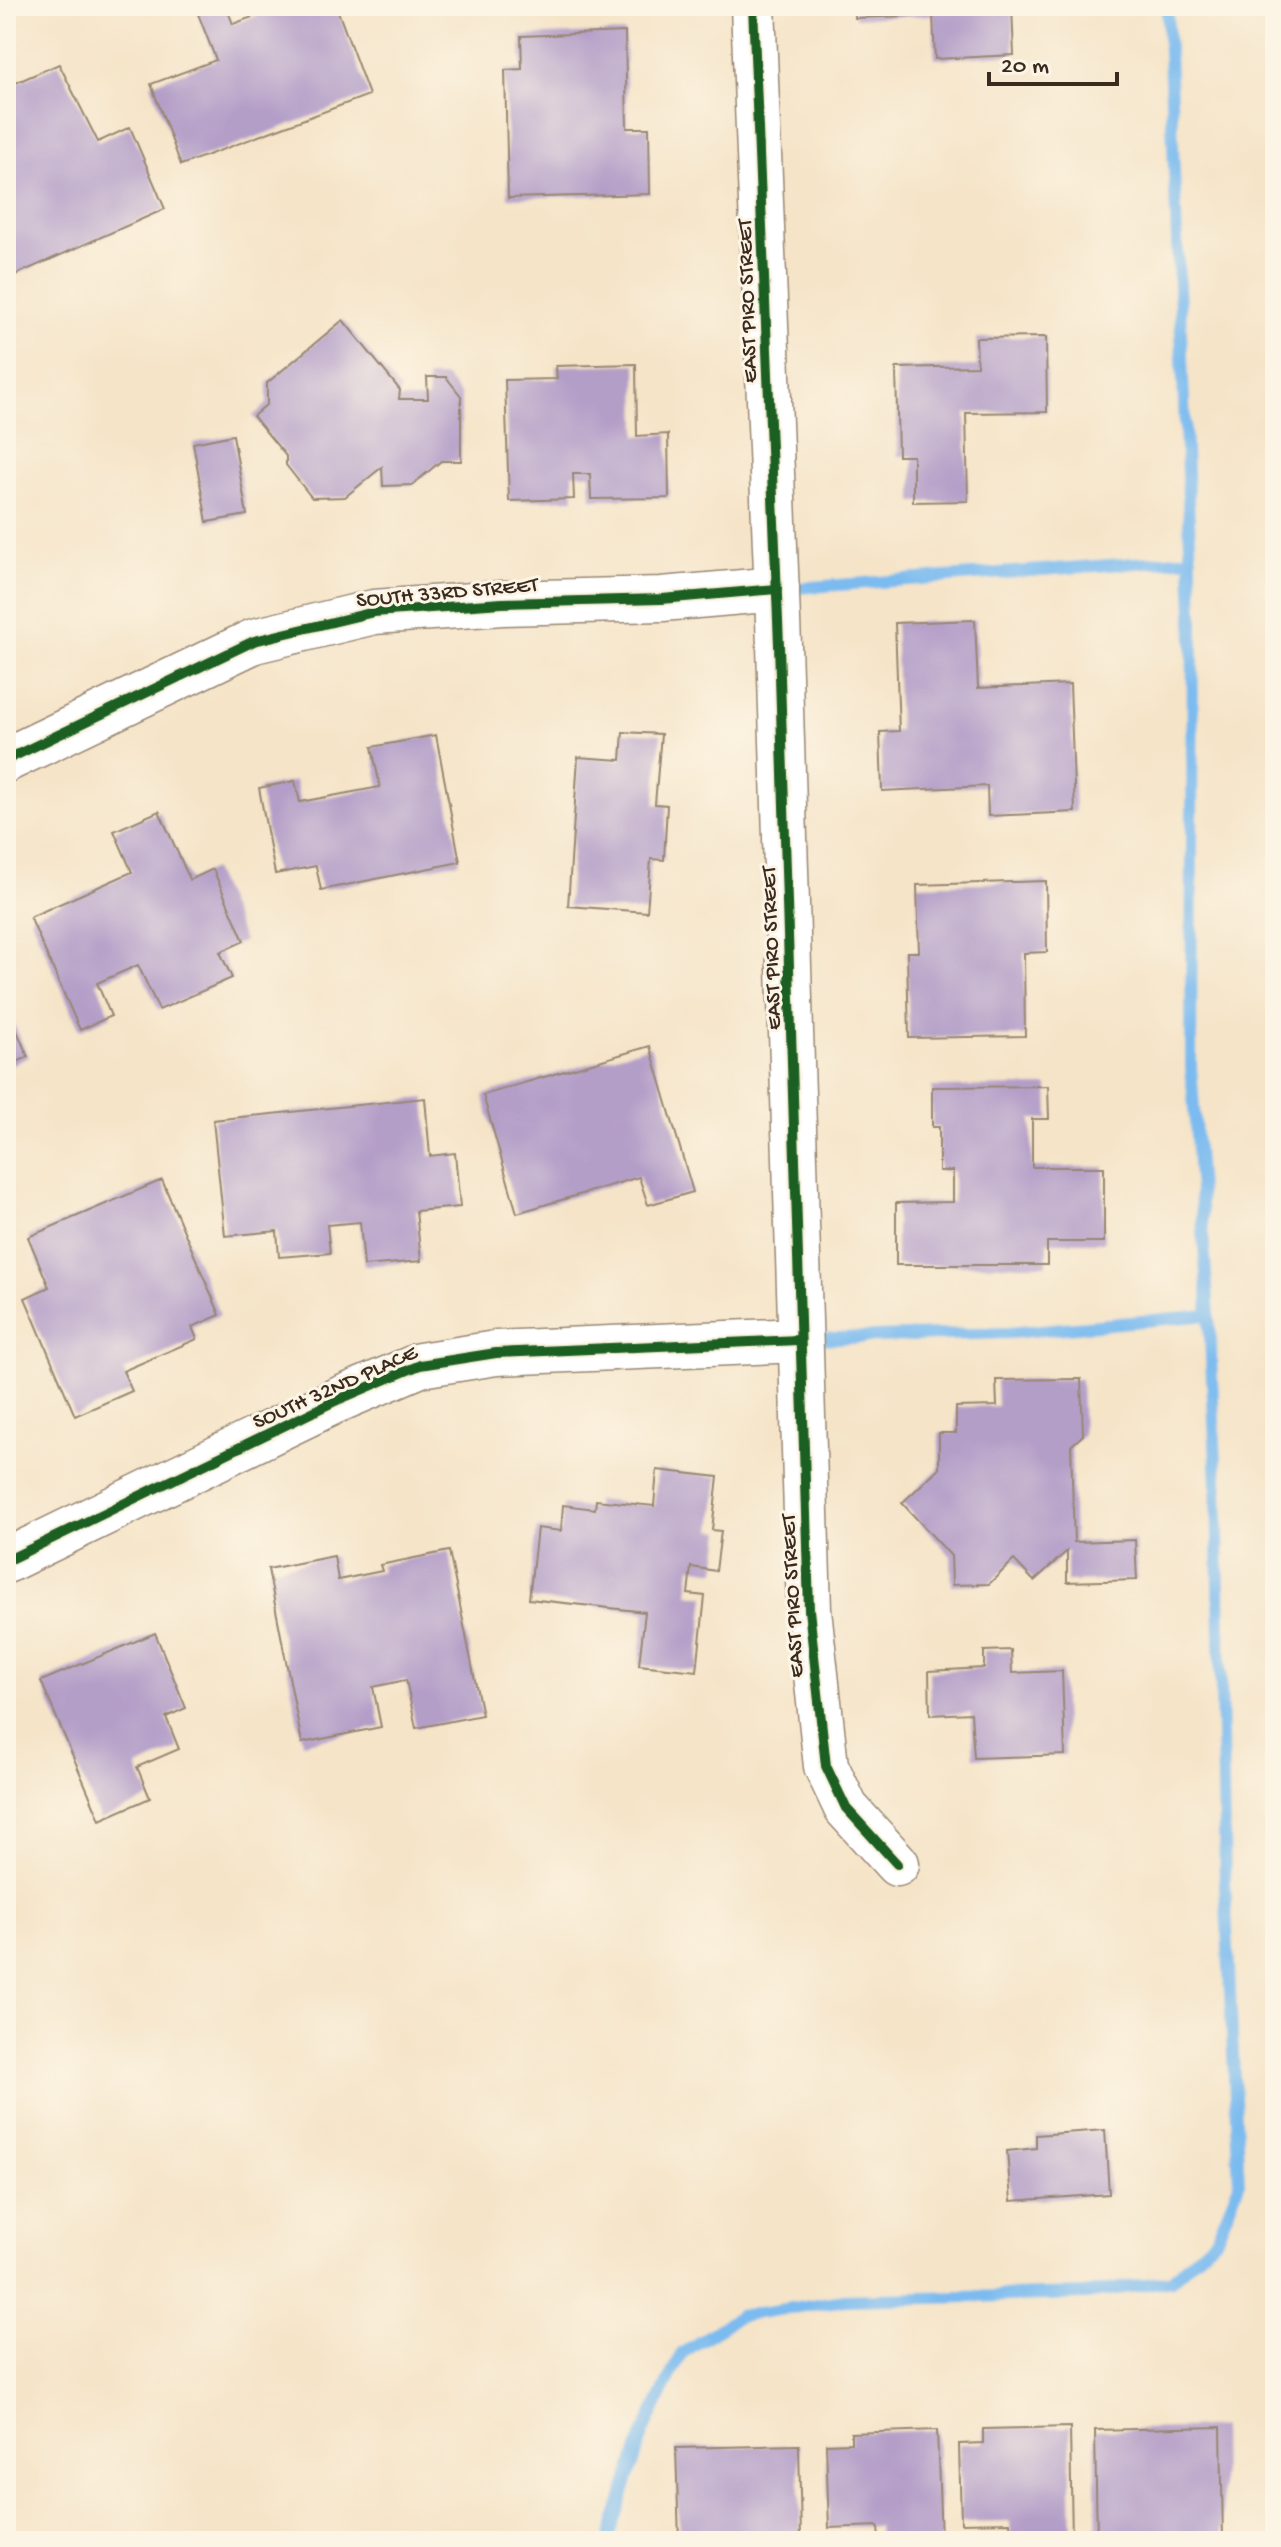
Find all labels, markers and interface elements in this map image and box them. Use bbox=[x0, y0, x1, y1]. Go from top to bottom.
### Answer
scale bar bbox=[989, 36, 1117, 86]
text: 20 m bbox=[1001, 53, 1049, 82]
street label: EAST PIRO STREET bbox=[733, 217, 765, 383]
street label: SOUTH 33RD STREET bbox=[355, 573, 541, 615]
street label: EAST PIRO STREET bbox=[757, 864, 789, 1030]
street label: SOUTH 32ND PLACE bbox=[249, 1340, 423, 1437]
street label: EAST PIRO STREET bbox=[777, 1512, 811, 1678]

